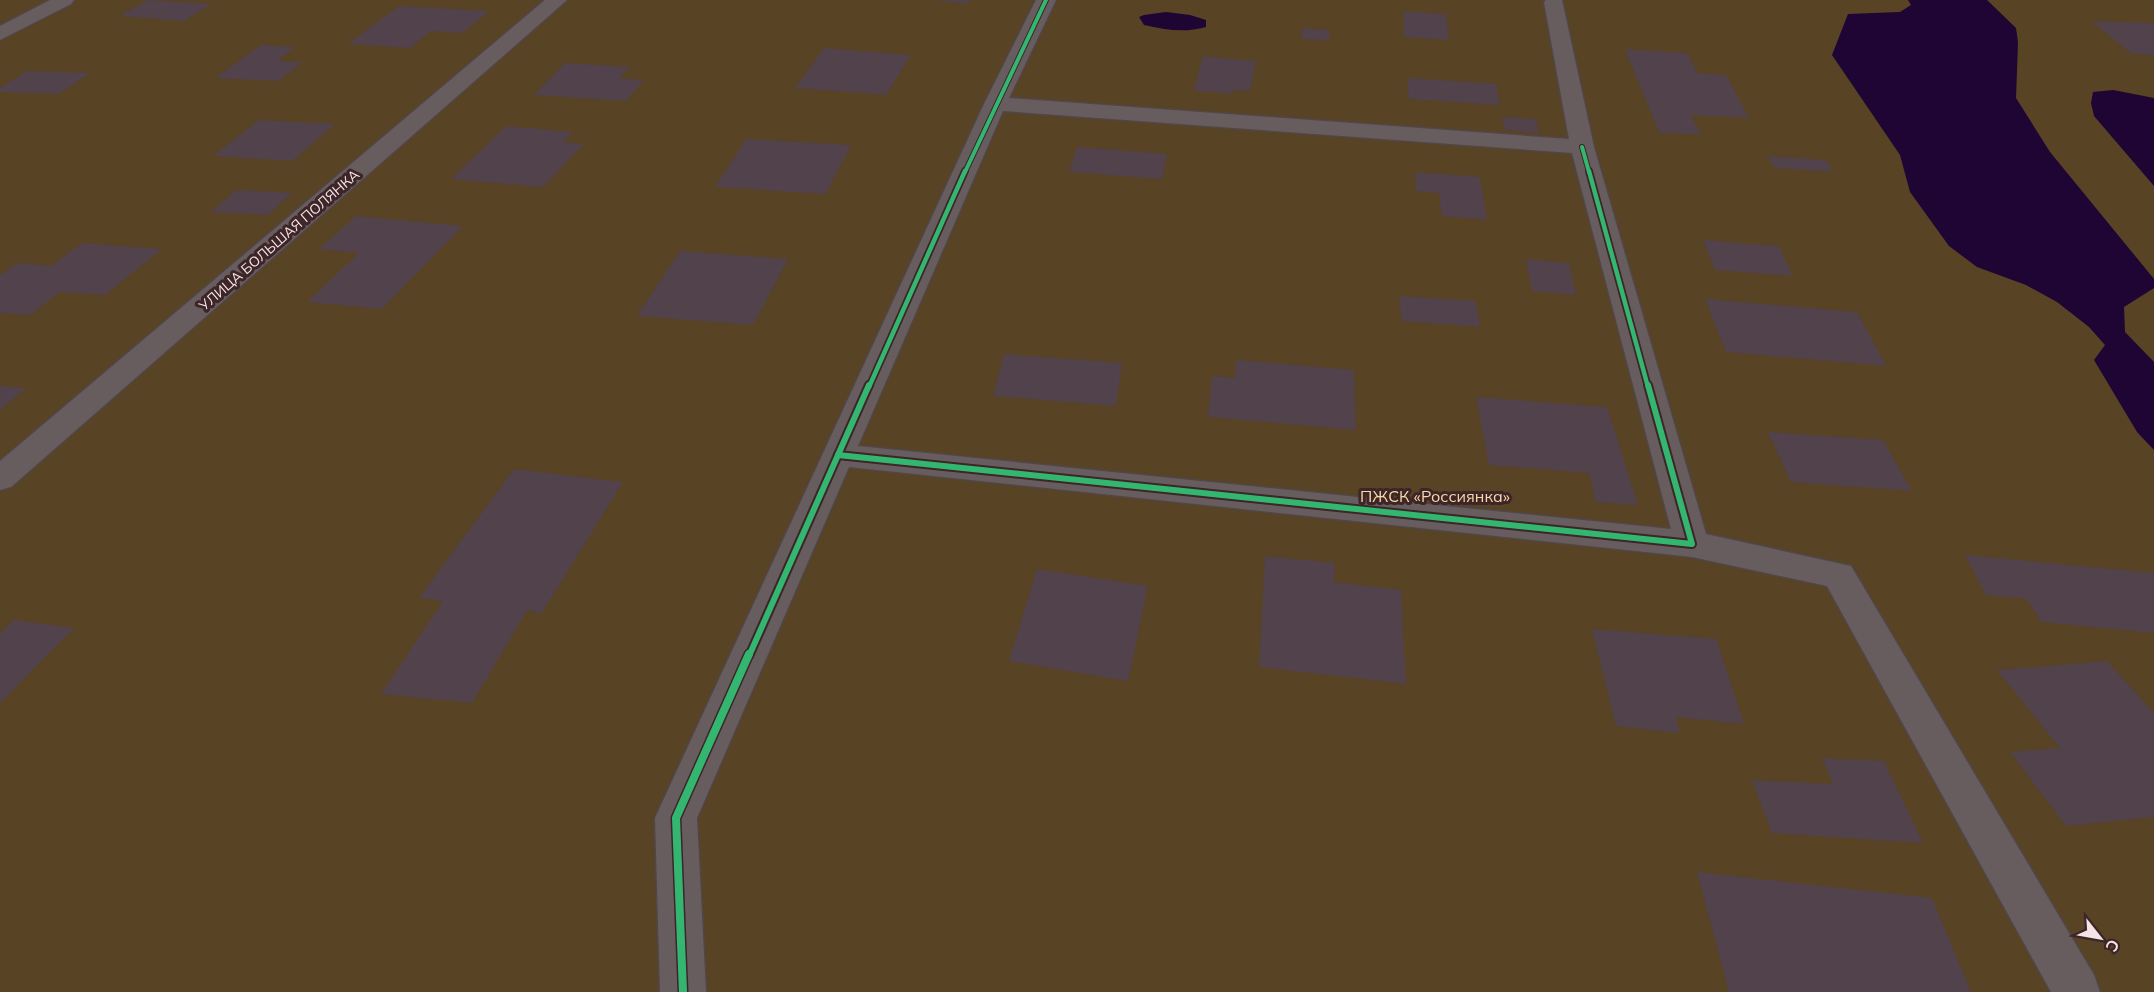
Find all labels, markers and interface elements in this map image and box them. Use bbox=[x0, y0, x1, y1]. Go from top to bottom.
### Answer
street label: УЛИЦА БОЛЬШАЯ ПОЛЯНКА bbox=[194, 165, 363, 315]
park label: ПЖСК «Россиянка» bbox=[1360, 486, 1510, 506]
north arrow bbox=[2070, 908, 2130, 968]
text: С bbox=[2101, 936, 2124, 956]

